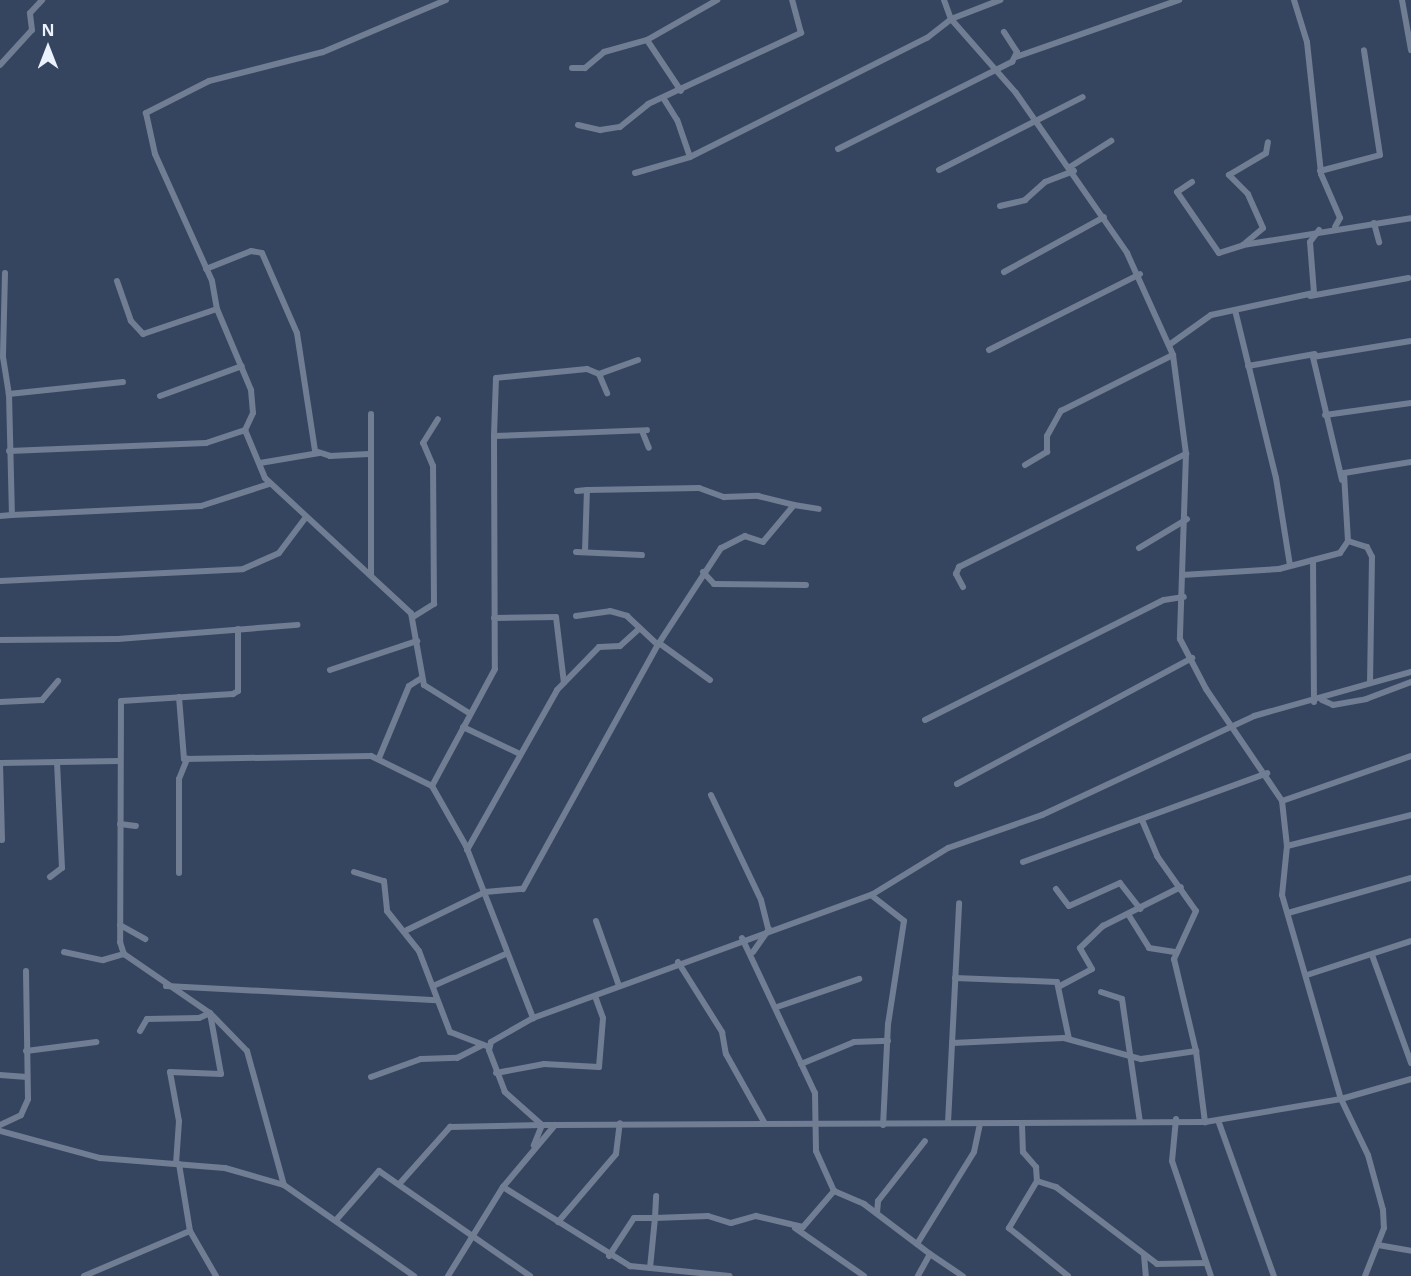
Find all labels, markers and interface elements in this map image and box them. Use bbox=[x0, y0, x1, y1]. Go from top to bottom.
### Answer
north arrow bbox=[18, 18, 78, 78]
text: N bbox=[41, 19, 55, 41]

